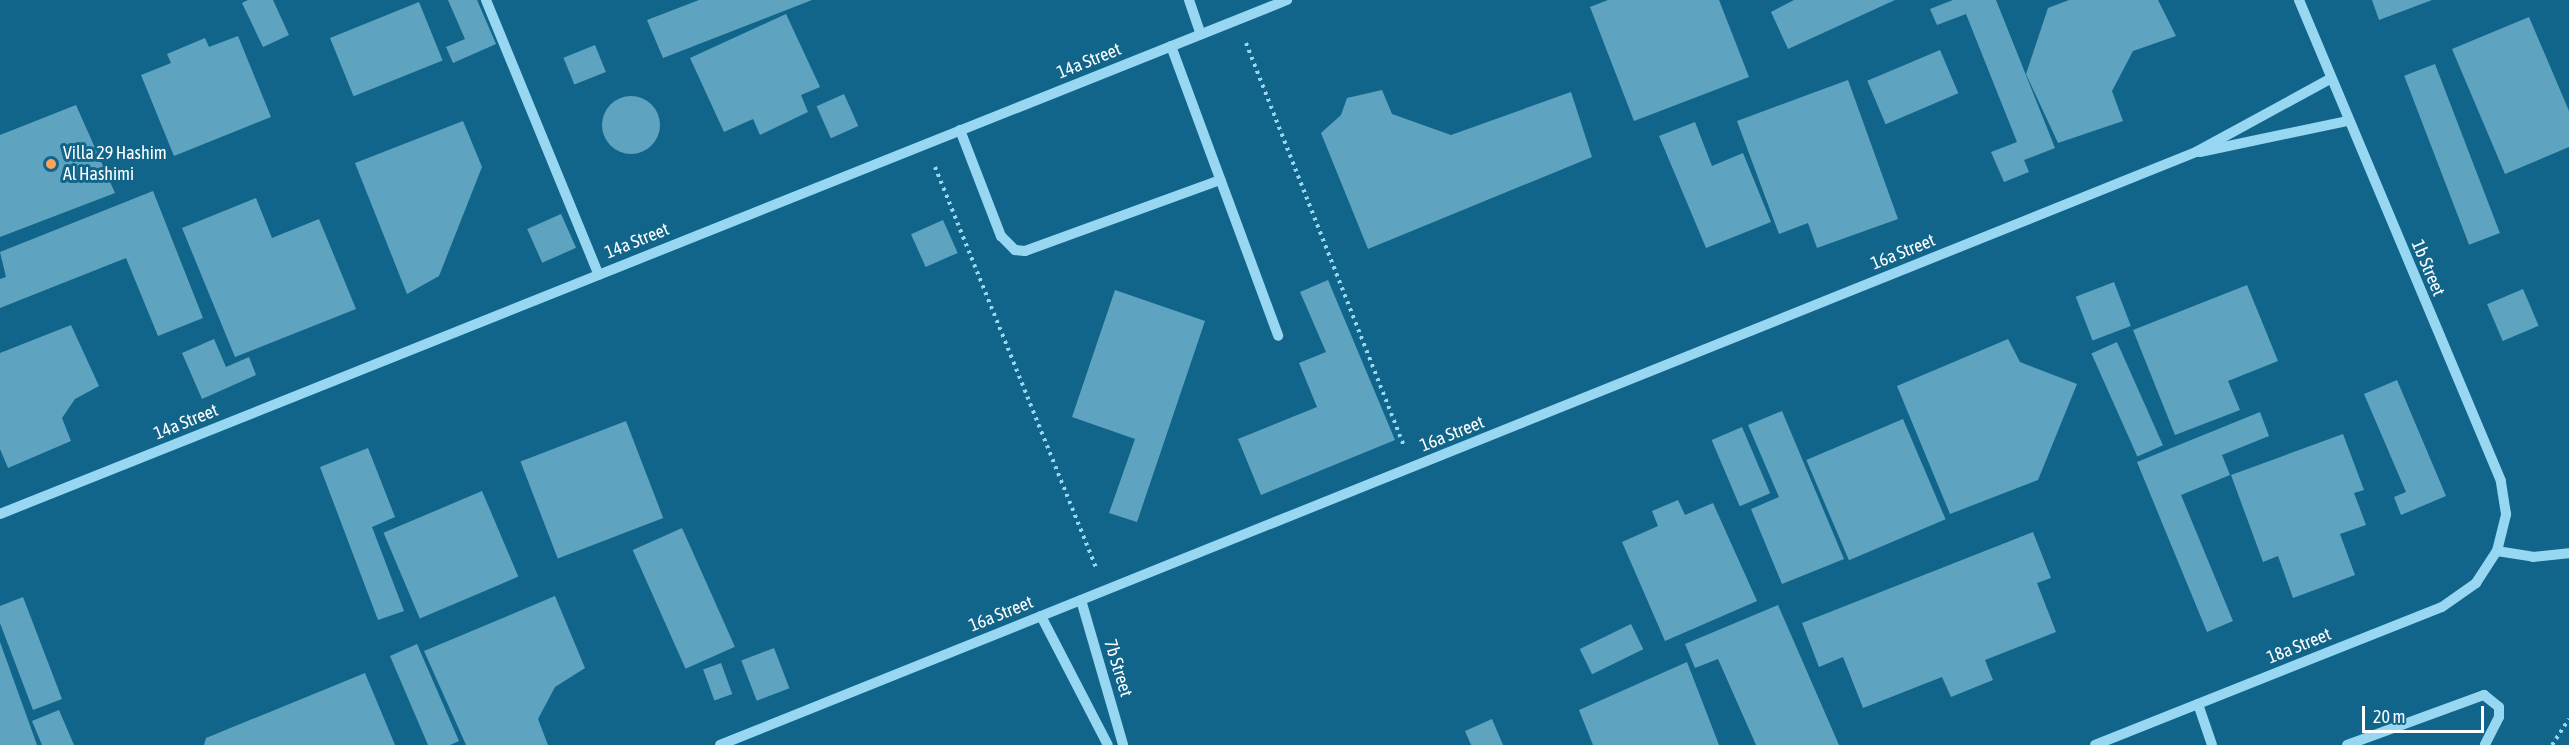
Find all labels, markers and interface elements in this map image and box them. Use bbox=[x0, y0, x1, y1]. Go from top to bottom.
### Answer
street label: 14a Street bbox=[1054, 38, 1124, 84]
place label: Villa 29 Hashim Al Hashimi bbox=[63, 143, 167, 186]
marker: Villa 29 Hashim Al Hashimi bbox=[44, 157, 58, 171]
street label: 14a Street bbox=[602, 218, 672, 264]
street label: 16a Street bbox=[1868, 229, 1938, 275]
street label: 1b Street bbox=[2407, 237, 2449, 299]
street label: 14a Street bbox=[151, 399, 221, 445]
street label: 16a Street bbox=[1417, 411, 1487, 457]
street label: 16a Street bbox=[966, 591, 1036, 637]
street label: 18a Street bbox=[2264, 623, 2334, 669]
street label: 7b Street bbox=[1099, 637, 1137, 699]
scale bar bbox=[2365, 694, 2486, 732]
text: 20 m bbox=[2373, 706, 2405, 727]

